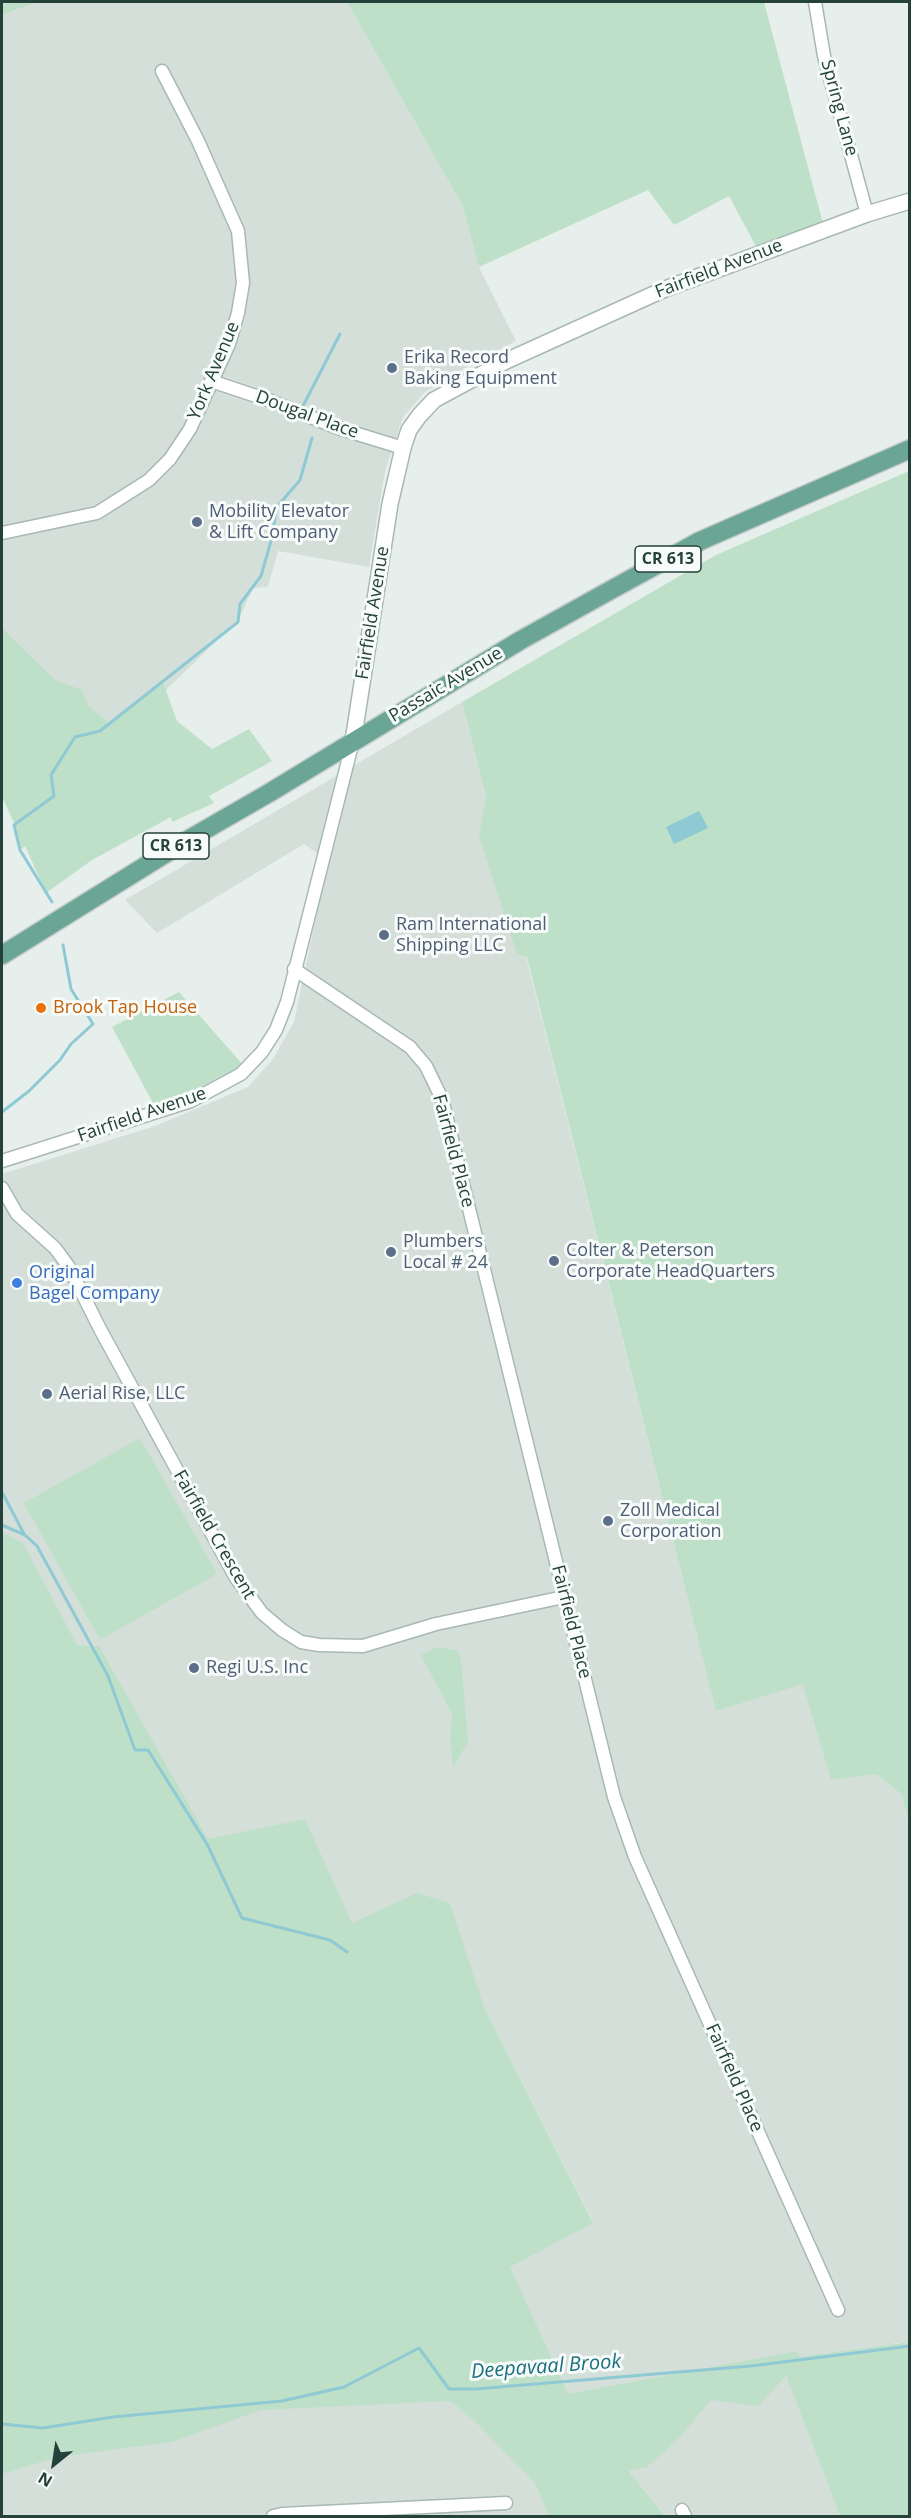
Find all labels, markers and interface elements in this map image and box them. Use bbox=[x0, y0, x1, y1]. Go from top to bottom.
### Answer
street label: Spring Lane bbox=[816, 57, 862, 159]
street label: Fairfield Avenue bbox=[652, 235, 786, 303]
street label: York Avenue bbox=[184, 318, 244, 424]
place label: Erika Record Baking Equipment bbox=[404, 347, 557, 389]
marker: Erika Record Baking Equipment bbox=[385, 361, 399, 375]
street label: Dougal Place bbox=[253, 386, 361, 444]
place label: Mobility Elevator & Lift Company bbox=[209, 501, 349, 544]
marker: Mobility Elevator & Lift Company bbox=[190, 515, 204, 529]
street label: Fairfield Avenue bbox=[352, 545, 394, 681]
road number: CR 613 bbox=[635, 546, 701, 572]
street label: Passaic Avenue bbox=[385, 643, 507, 727]
road number: CR 613 bbox=[143, 833, 209, 859]
place label: Ram International Shipping LLC bbox=[396, 914, 547, 956]
marker: Ram International Shipping LLC bbox=[377, 928, 391, 942]
place label: Brook Tap House bbox=[53, 997, 197, 1019]
marker: Brook Tap House bbox=[34, 1001, 48, 1015]
street label: Fairfield Avenue bbox=[75, 1083, 209, 1147]
street label: Fairfield Place bbox=[428, 1092, 478, 1210]
place label: Plumbers Local # 24 bbox=[403, 1231, 488, 1274]
place label: Colter & Peterson Corporate HeadQuarters bbox=[566, 1240, 775, 1282]
marker: Plumbers Local # 24 bbox=[384, 1245, 398, 1259]
marker: Colter & Peterson Corporate HeadQuarters bbox=[547, 1254, 561, 1268]
place label: Original Bagel Company bbox=[29, 1262, 160, 1304]
marker: Original Bagel Company bbox=[10, 1276, 24, 1290]
place label: Aerial Rise, LLC bbox=[59, 1383, 185, 1405]
marker: Aerial Rise, LLC bbox=[40, 1387, 54, 1401]
street label: Fairfield Crescent bbox=[168, 1467, 260, 1603]
place label: Zoll Medical Corporation bbox=[620, 1500, 722, 1543]
marker: Zoll Medical Corporation bbox=[601, 1514, 615, 1528]
street label: Fairfield Place bbox=[546, 1563, 596, 1681]
place label: Regi U.S. Inc bbox=[206, 1657, 308, 1679]
marker: Regi U.S. Inc bbox=[187, 1661, 201, 1675]
street label: Fairfield Place bbox=[700, 2021, 768, 2135]
water label: Deepavaal Brook bbox=[470, 2350, 622, 2384]
north arrow bbox=[24, 2434, 84, 2494]
text: N bbox=[34, 2467, 56, 2492]

